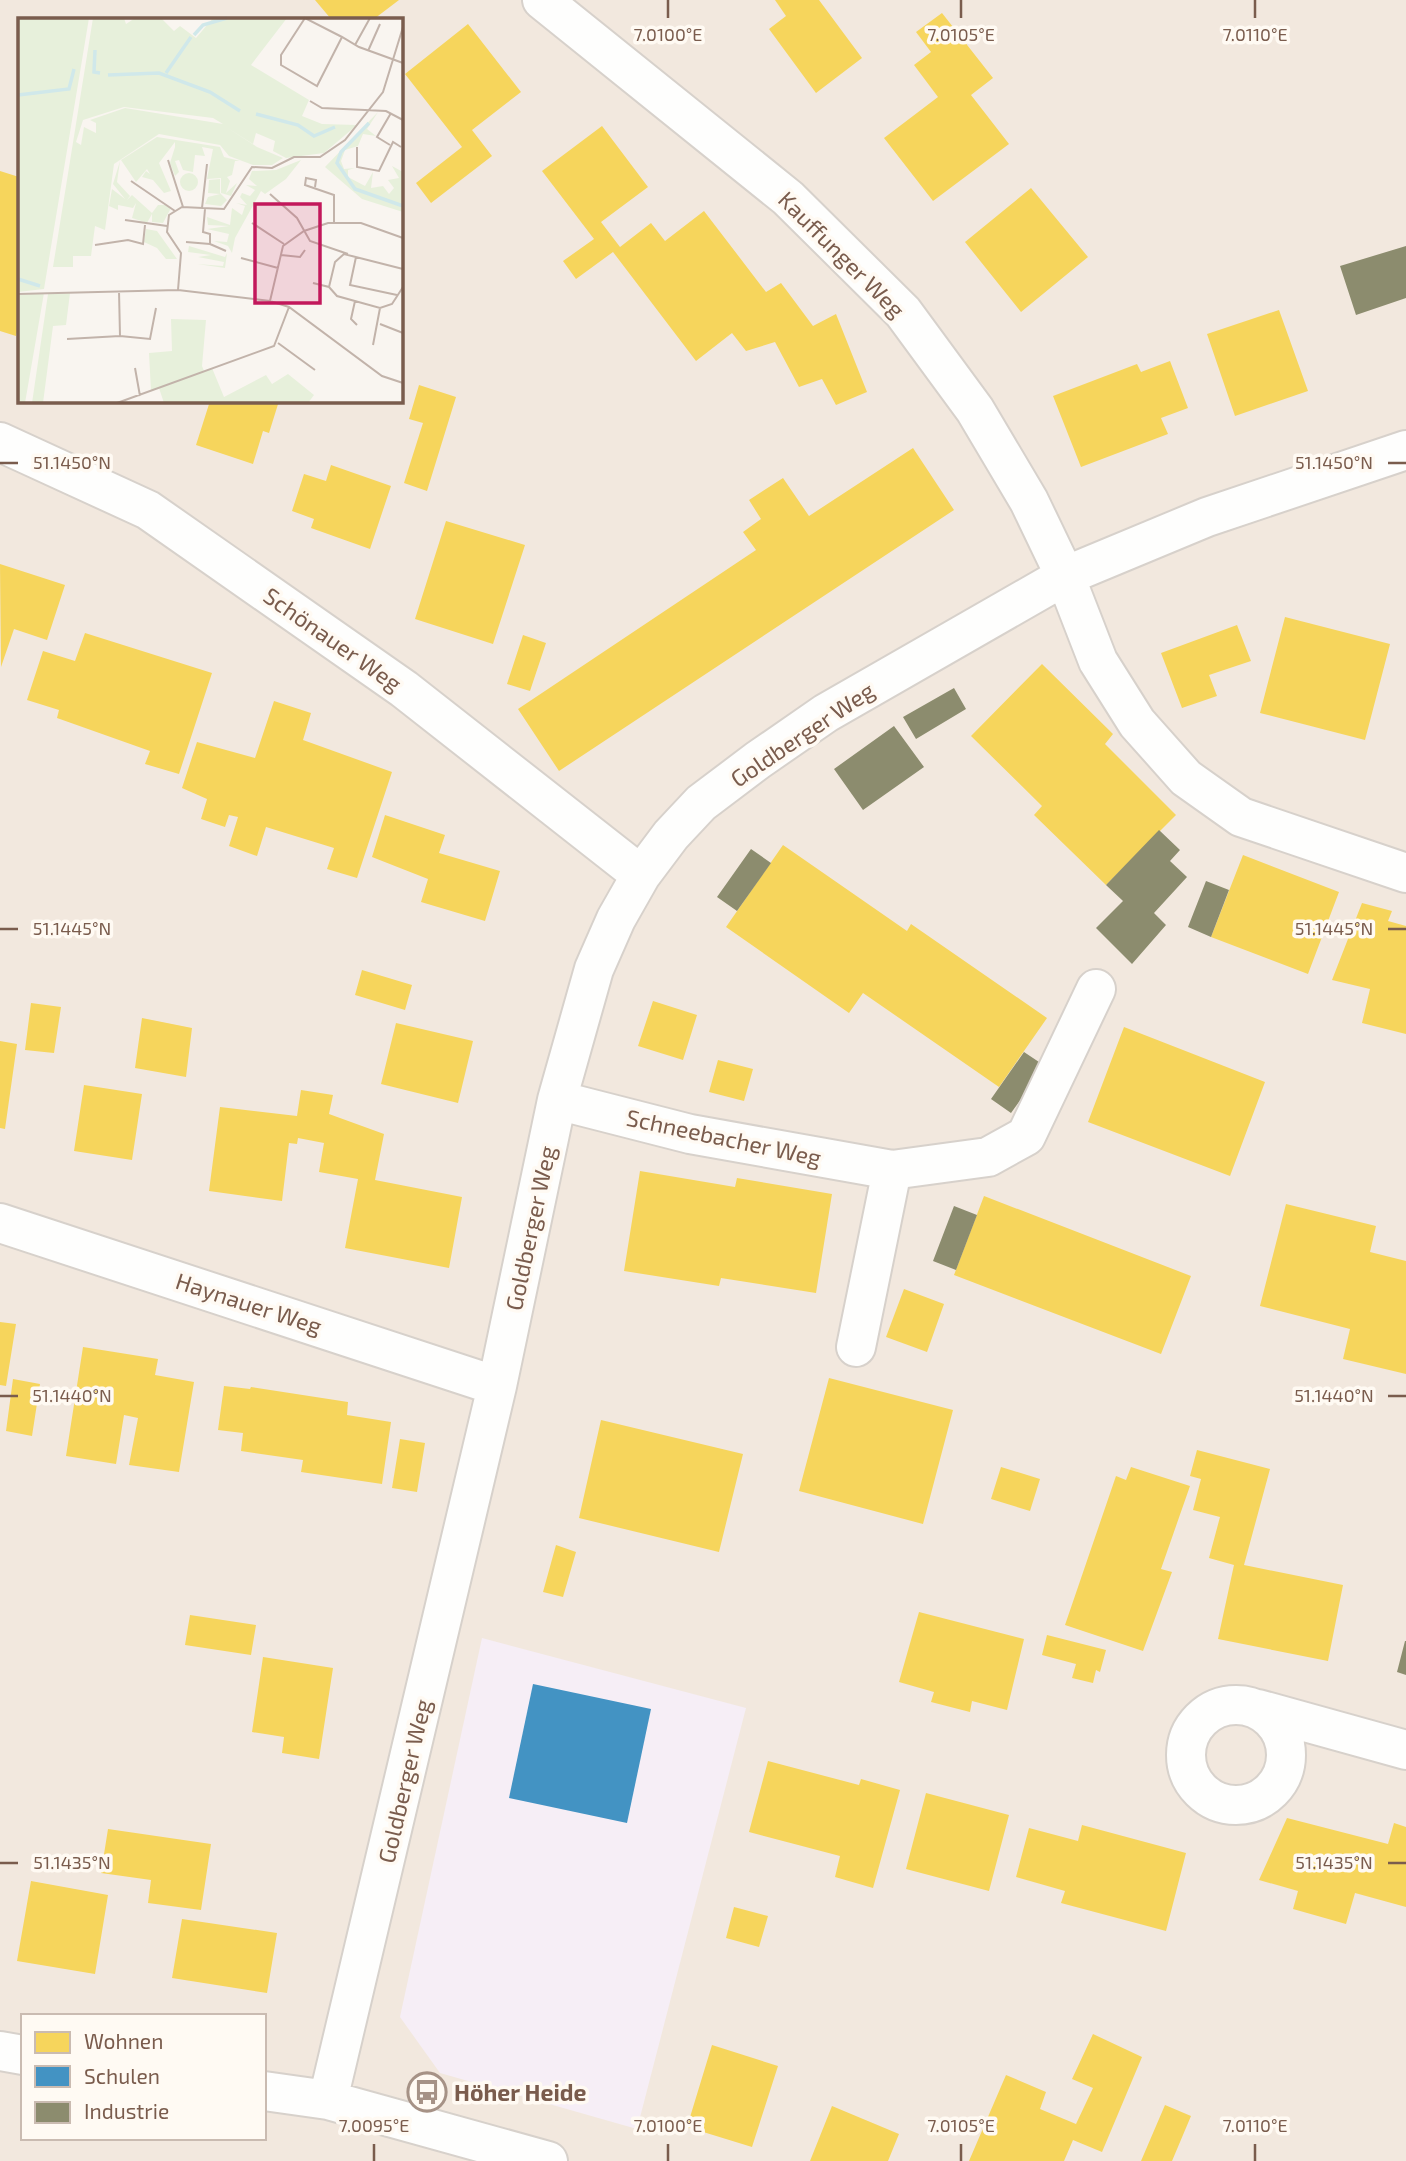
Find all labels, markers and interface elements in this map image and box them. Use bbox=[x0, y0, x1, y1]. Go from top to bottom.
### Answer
inset map bbox=[18, 18, 402, 402]
text: 7.0100°E bbox=[634, 23, 702, 45]
text: 7.0105°E bbox=[927, 23, 995, 45]
text: 7.0110°E bbox=[1222, 23, 1288, 45]
street label: Kauffunger Weg bbox=[773, 185, 911, 323]
text: 51.1450°N bbox=[33, 451, 111, 473]
text: 51.1450°N bbox=[1295, 451, 1373, 473]
street label: Schönauer Weg bbox=[259, 581, 408, 697]
street label: Goldberger Weg bbox=[725, 676, 879, 792]
text: 51.1445°N bbox=[33, 917, 111, 939]
text: 51.1445°N bbox=[1295, 917, 1373, 939]
street label: Schneebacher Weg bbox=[624, 1103, 824, 1171]
street label: Goldberger Weg bbox=[499, 1143, 561, 1313]
street label: Haynauer Weg bbox=[173, 1266, 326, 1340]
text: 51.1440°N bbox=[32, 1384, 112, 1406]
text: 51.1440°N bbox=[1294, 1384, 1374, 1406]
street label: Goldberger Weg bbox=[372, 1696, 436, 1866]
text: 51.1435°N bbox=[33, 1851, 111, 1873]
text: 51.1435°N bbox=[1295, 1851, 1373, 1873]
legend bbox=[21, 2014, 266, 2140]
text: Wohnen bbox=[84, 2028, 163, 2053]
text: Schulen bbox=[84, 2063, 160, 2088]
bus stop icon: Höher Heide bbox=[406, 2071, 448, 2113]
place label: Höher Heide bbox=[454, 2078, 587, 2106]
text: Industrie bbox=[84, 2098, 169, 2123]
text: 7.0095°E bbox=[339, 2114, 409, 2136]
text: 7.0100°E bbox=[634, 2114, 702, 2136]
text: 7.0105°E bbox=[927, 2114, 995, 2136]
text: 7.0110°E bbox=[1222, 2114, 1288, 2136]

